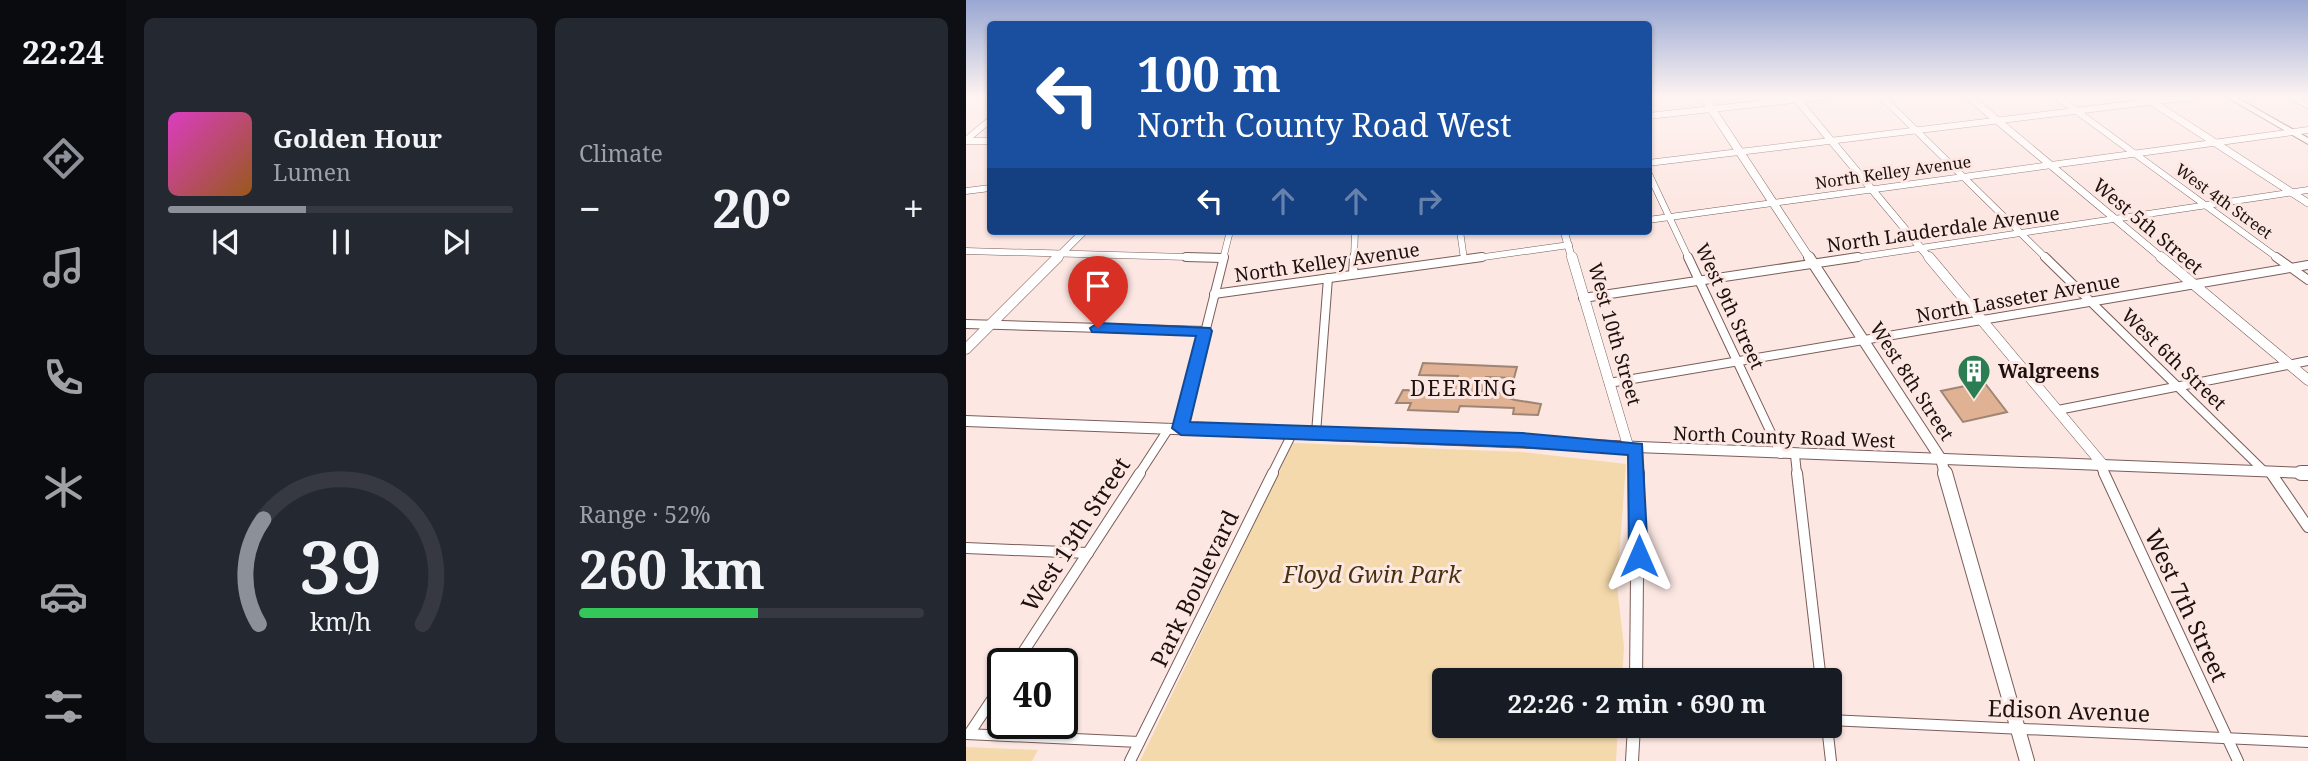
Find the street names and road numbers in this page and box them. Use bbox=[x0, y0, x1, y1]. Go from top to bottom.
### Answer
street label: North Kelley Avenue bbox=[1814, 150, 1972, 194]
street label: West 4th Street bbox=[2171, 158, 2277, 244]
street label: West 5th Street bbox=[2087, 172, 2209, 280]
street label: North Lauderdale Avenue bbox=[1825, 200, 2061, 258]
street label: North Kelley Avenue bbox=[1233, 236, 1421, 288]
street label: West 9th Street bbox=[1689, 239, 1771, 374]
street label: West 10th Street bbox=[1582, 260, 1648, 409]
street label: North Lasseter Avenue bbox=[1914, 267, 2122, 329]
street label: West 6th Street bbox=[2116, 302, 2232, 416]
street label: West 8th Street bbox=[1864, 317, 1960, 446]
street label: North County Road West bbox=[1672, 420, 1896, 454]
street label: West 13th Street bbox=[1013, 451, 1137, 617]
street label: Park Boulevard bbox=[1142, 504, 1246, 672]
street label: West 7th Street bbox=[2138, 523, 2236, 687]
street label: Edison Avenue bbox=[1987, 691, 2151, 729]

